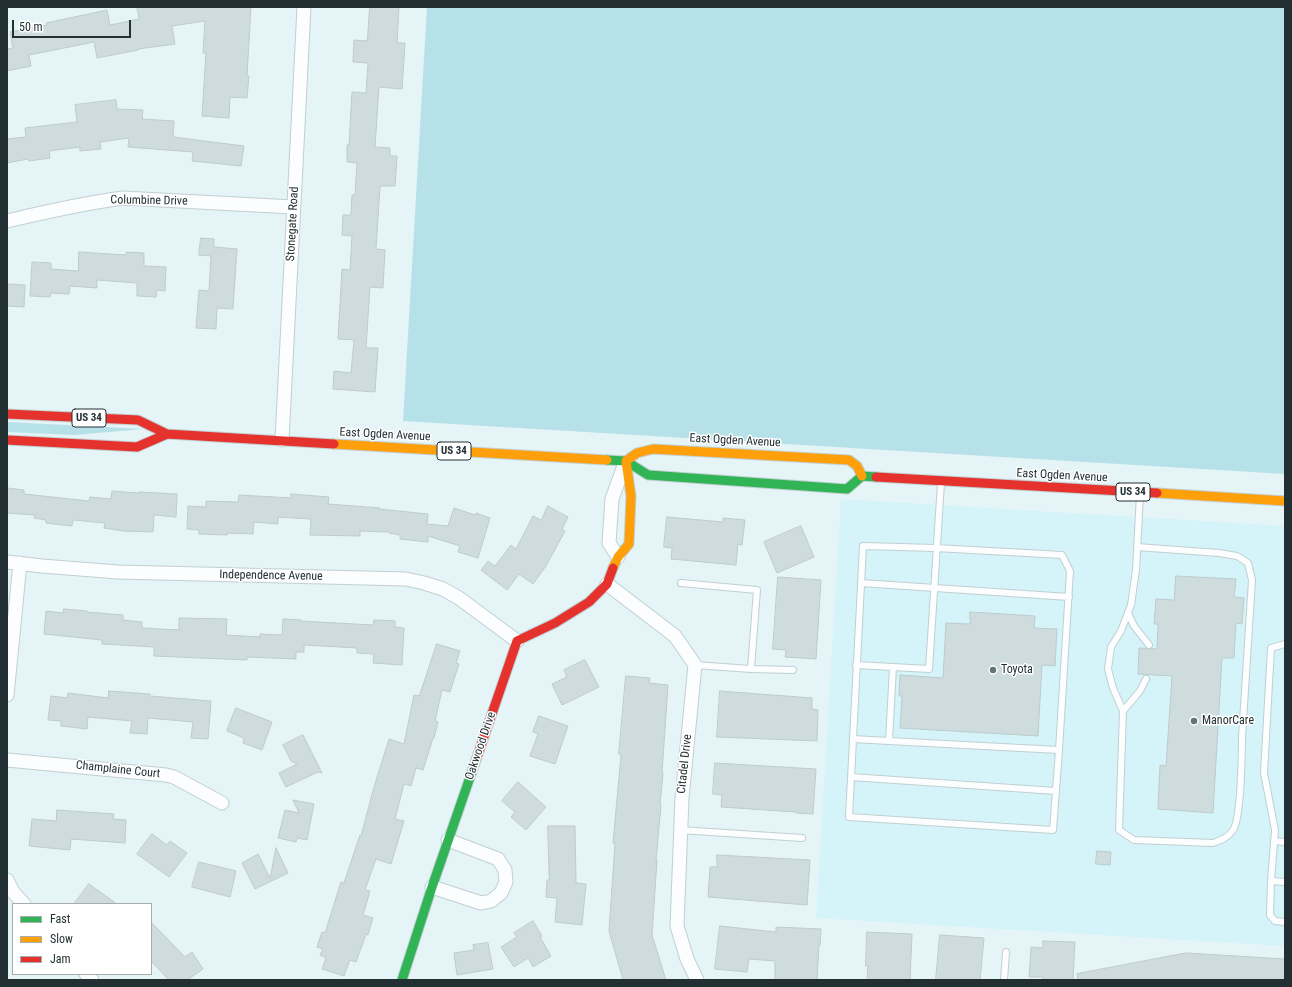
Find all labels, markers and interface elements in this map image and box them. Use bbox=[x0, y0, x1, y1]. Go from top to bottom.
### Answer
scale bar bbox=[14, 12, 133, 38]
text: 50 m bbox=[19, 20, 43, 34]
street label: Stonegate Road bbox=[284, 186, 302, 262]
street label: Columbine Drive bbox=[110, 193, 188, 209]
road number: US 34 bbox=[72, 409, 106, 427]
street label: East Ogden Avenue bbox=[339, 425, 431, 445]
street label: East Ogden Avenue bbox=[689, 431, 781, 451]
road number: US 34 bbox=[437, 442, 471, 460]
street label: East Ogden Avenue bbox=[1016, 466, 1108, 486]
road number: US 34 bbox=[1116, 483, 1150, 501]
street label: Independence Avenue bbox=[219, 568, 323, 584]
place label: Toyota bbox=[1001, 663, 1033, 677]
marker: Toyota bbox=[988, 665, 998, 675]
street label: Oakwood Drive bbox=[463, 710, 499, 782]
place label: ManorCare bbox=[1202, 714, 1254, 728]
marker: ManorCare bbox=[1189, 716, 1199, 726]
street label: Citadel Drive bbox=[675, 733, 695, 795]
street label: Champlaine Court bbox=[75, 758, 161, 782]
legend bbox=[12, 903, 152, 975]
text: Fast bbox=[50, 912, 70, 926]
text: Slow bbox=[50, 932, 73, 946]
text: Jam bbox=[50, 952, 71, 966]

